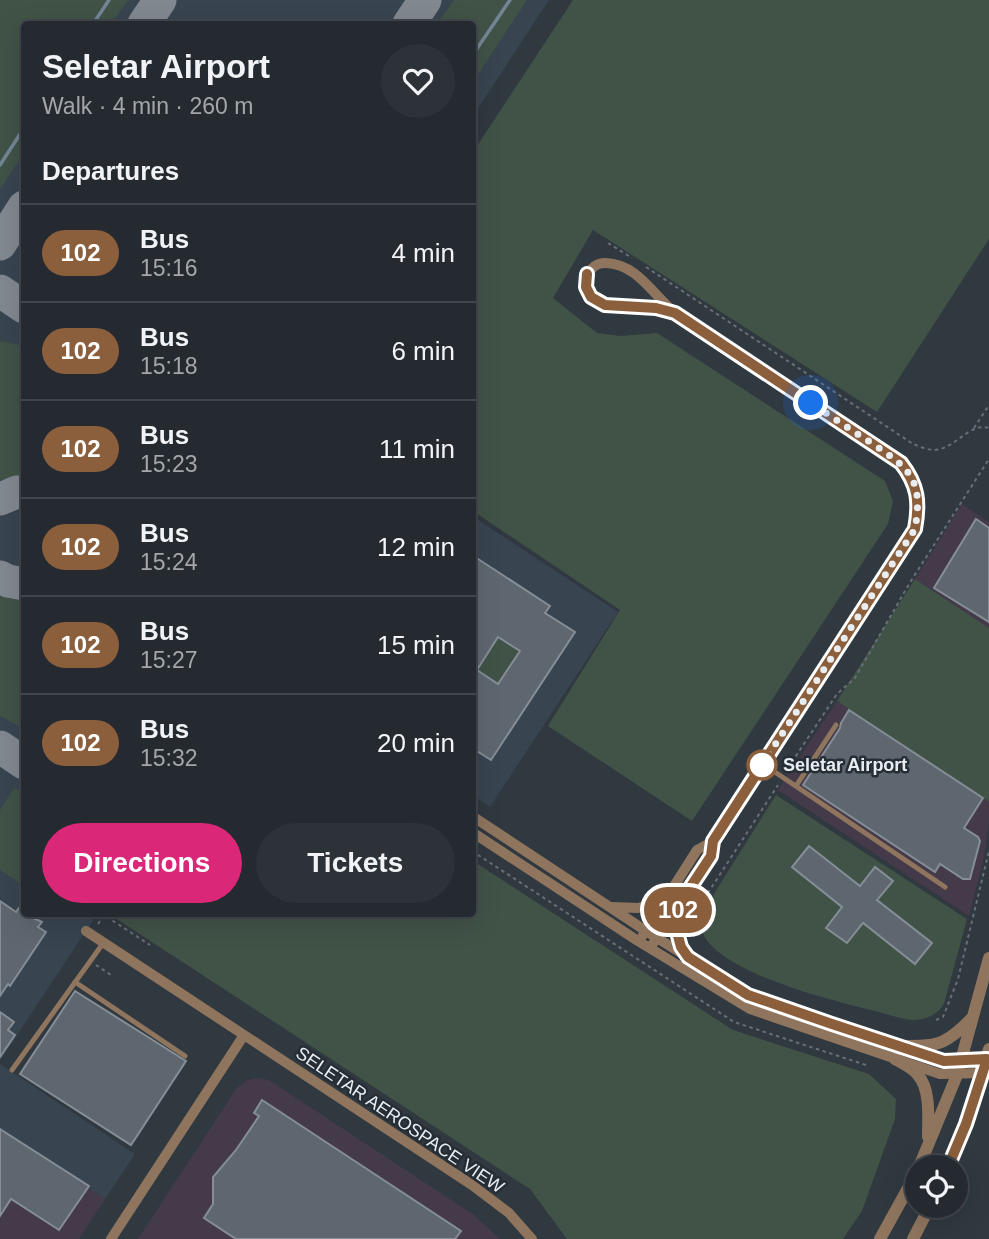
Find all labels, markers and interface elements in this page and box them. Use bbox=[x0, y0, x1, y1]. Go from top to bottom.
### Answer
button: heart bbox=[381, 44, 455, 118]
text: Seletar Airport bbox=[42, 48, 270, 85]
text: Walk · 4 min · 260 m bbox=[42, 93, 253, 119]
text: Departures bbox=[42, 156, 179, 186]
text: Bus bbox=[140, 224, 189, 254]
text: 4 min bbox=[391, 238, 455, 268]
text: 102 bbox=[60, 239, 101, 266]
text: 15:16 bbox=[140, 255, 198, 281]
text: Bus bbox=[140, 322, 189, 352]
text: 6 min bbox=[391, 336, 455, 366]
text: 102 bbox=[60, 337, 101, 364]
text: 15:18 bbox=[140, 353, 198, 379]
your location bbox=[793, 385, 828, 420]
text: Bus bbox=[140, 420, 189, 450]
text: 11 min bbox=[379, 434, 455, 464]
text: 102 bbox=[60, 435, 101, 462]
text: 15:23 bbox=[140, 451, 198, 477]
text: Bus bbox=[140, 518, 189, 548]
text: 12 min bbox=[377, 532, 455, 562]
text: 102 bbox=[60, 533, 101, 560]
text: 15:24 bbox=[140, 549, 198, 575]
text: Bus bbox=[140, 616, 189, 646]
text: 15 min bbox=[377, 630, 455, 660]
text: 102 bbox=[60, 631, 101, 658]
text: 15:27 bbox=[140, 647, 198, 673]
text: Bus bbox=[140, 714, 189, 744]
text: 20 min bbox=[377, 728, 455, 758]
text: 102 bbox=[60, 729, 101, 756]
text: 15:32 bbox=[140, 745, 198, 771]
marker: Seletar Airport bbox=[747, 750, 777, 780]
place label: Seletar Airport bbox=[783, 755, 907, 775]
button: Directions bbox=[42, 823, 242, 903]
button: Tickets bbox=[256, 823, 455, 903]
line badge: 102 bbox=[638, 887, 718, 933]
text: 102 bbox=[658, 896, 698, 923]
street label: SELETAR AEROSPACE VIEW bbox=[292, 1043, 508, 1197]
map controls bbox=[905, 1155, 968, 1218]
button: locate bbox=[905, 1155, 968, 1218]

